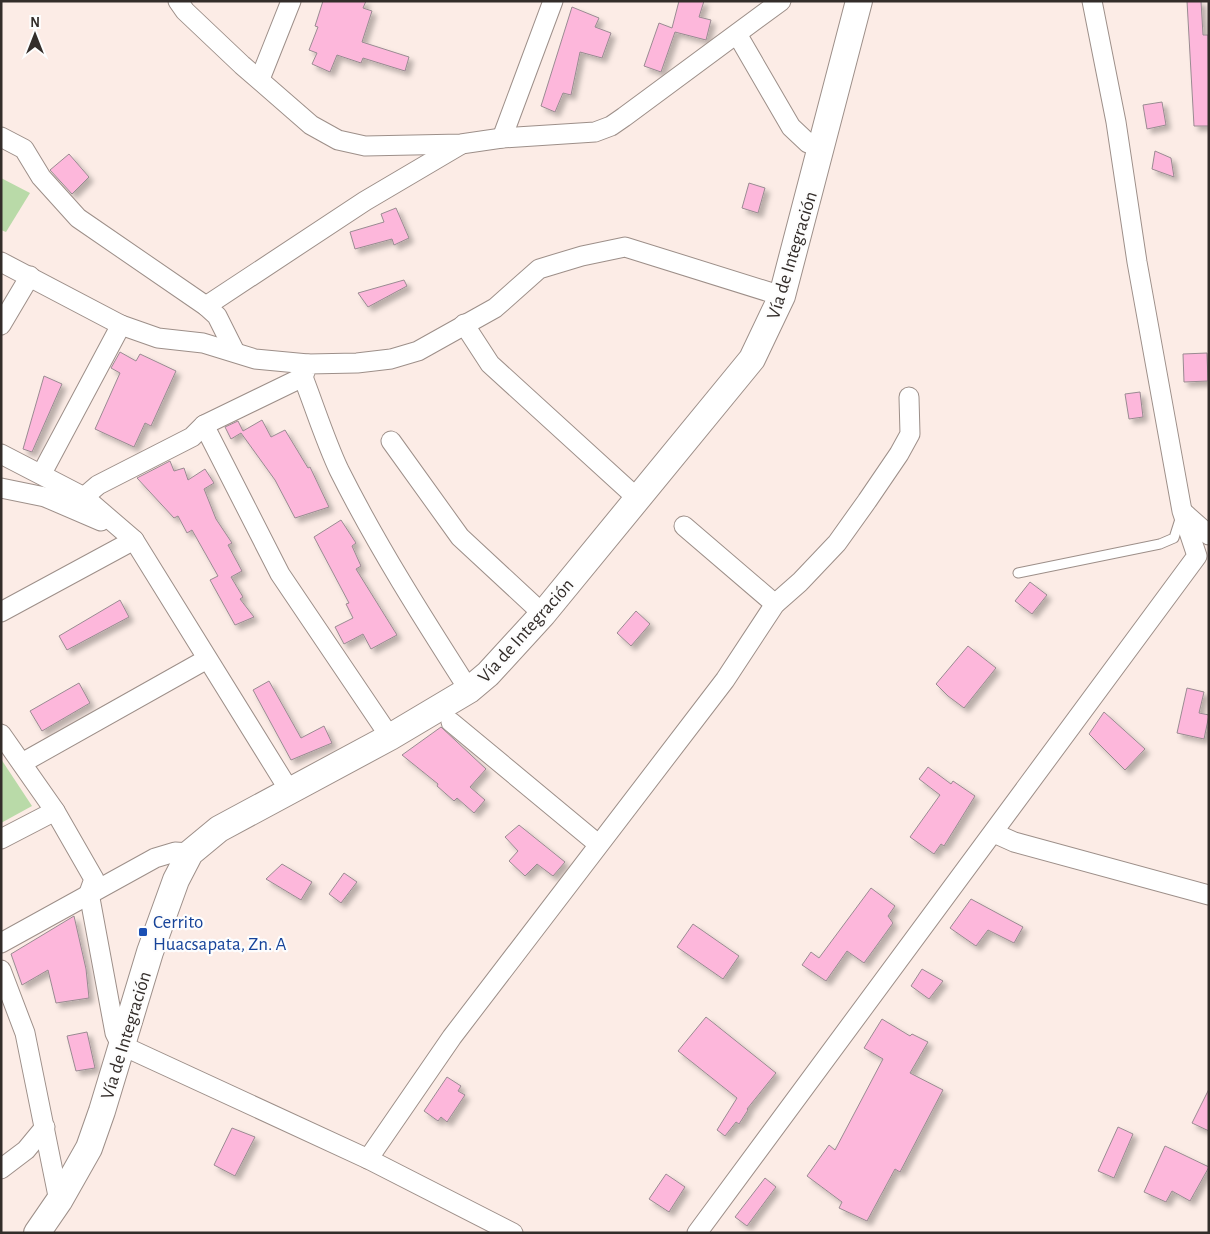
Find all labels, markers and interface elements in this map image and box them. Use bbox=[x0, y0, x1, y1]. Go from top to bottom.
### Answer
north arrow bbox=[10, 10, 60, 60]
text: N bbox=[30, 16, 40, 30]
street label: Vía de Integración bbox=[764, 189, 821, 322]
street label: Vía de Integración bbox=[475, 575, 578, 687]
place label: Cerrito Huacsapata, Zn. A bbox=[153, 913, 286, 954]
marker: Cerrito Huacsapata, Zn. A bbox=[137, 926, 149, 938]
street label: Vía de Integración bbox=[98, 969, 155, 1102]

